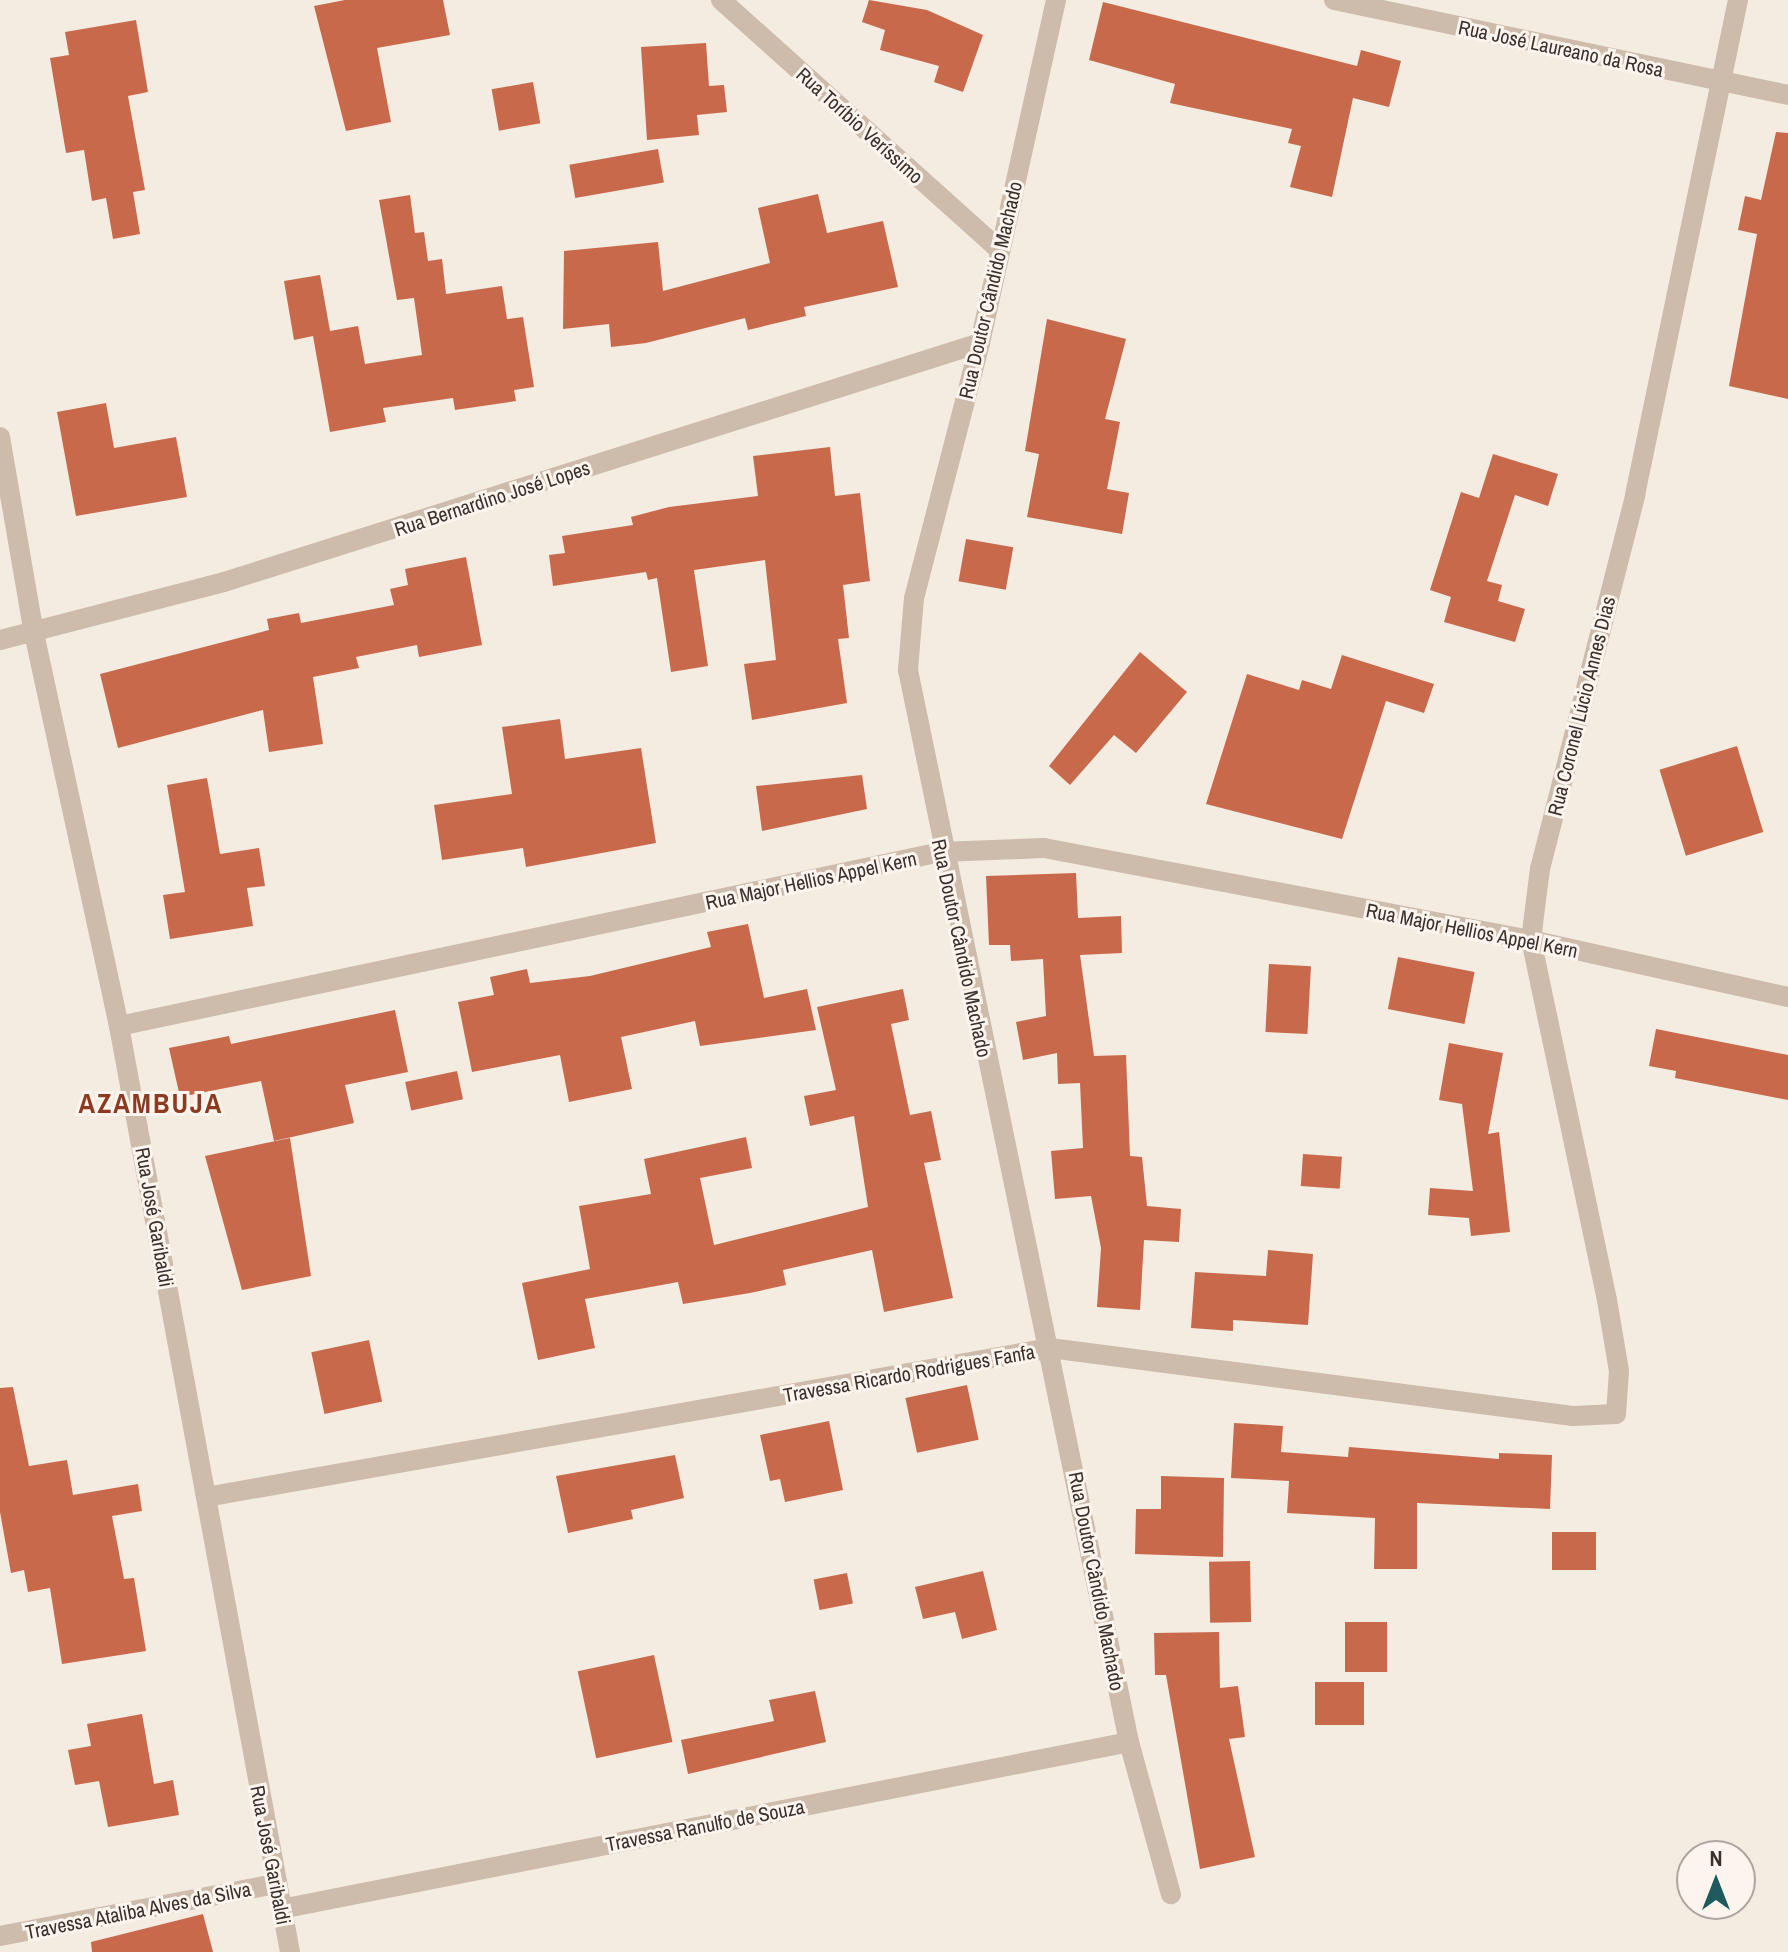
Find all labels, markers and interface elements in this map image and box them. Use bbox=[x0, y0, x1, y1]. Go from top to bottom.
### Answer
street label: Rua José Laureano da Rosa bbox=[1456, 15, 1666, 81]
street label: Rua Toríbio Veríssimo bbox=[792, 62, 928, 188]
street label: Rua Doutor Cândido Machado bbox=[953, 179, 1027, 401]
street label: Rua Bernardino José Lopes bbox=[391, 455, 593, 541]
street label: Rua Coronel Lúcio Annes Dias bbox=[1542, 593, 1620, 819]
street label: Rua Doutor Cândido Machado bbox=[927, 837, 997, 1059]
street label: Rua Major Hellios Appel Kern bbox=[703, 846, 919, 914]
street label: Rua Major Hellios Appel Kern bbox=[1364, 898, 1580, 962]
district label: AZAMBUJA bbox=[79, 1086, 223, 1120]
street label: Rua José Garibaldi bbox=[131, 1145, 179, 1289]
street label: Travessa Ricardo Rodrigues Fanfa bbox=[781, 1339, 1037, 1407]
street label: Rua Doutor Cândido Machado bbox=[1064, 1470, 1130, 1692]
street label: Rua José Garibaldi bbox=[246, 1783, 296, 1927]
street label: Travessa Ranulfo de Souza bbox=[604, 1794, 806, 1856]
north arrow bbox=[1676, 1840, 1756, 1920]
text: N bbox=[1709, 1843, 1723, 1873]
street label: Travessa Ataliba Alves da Silva bbox=[22, 1876, 254, 1944]

